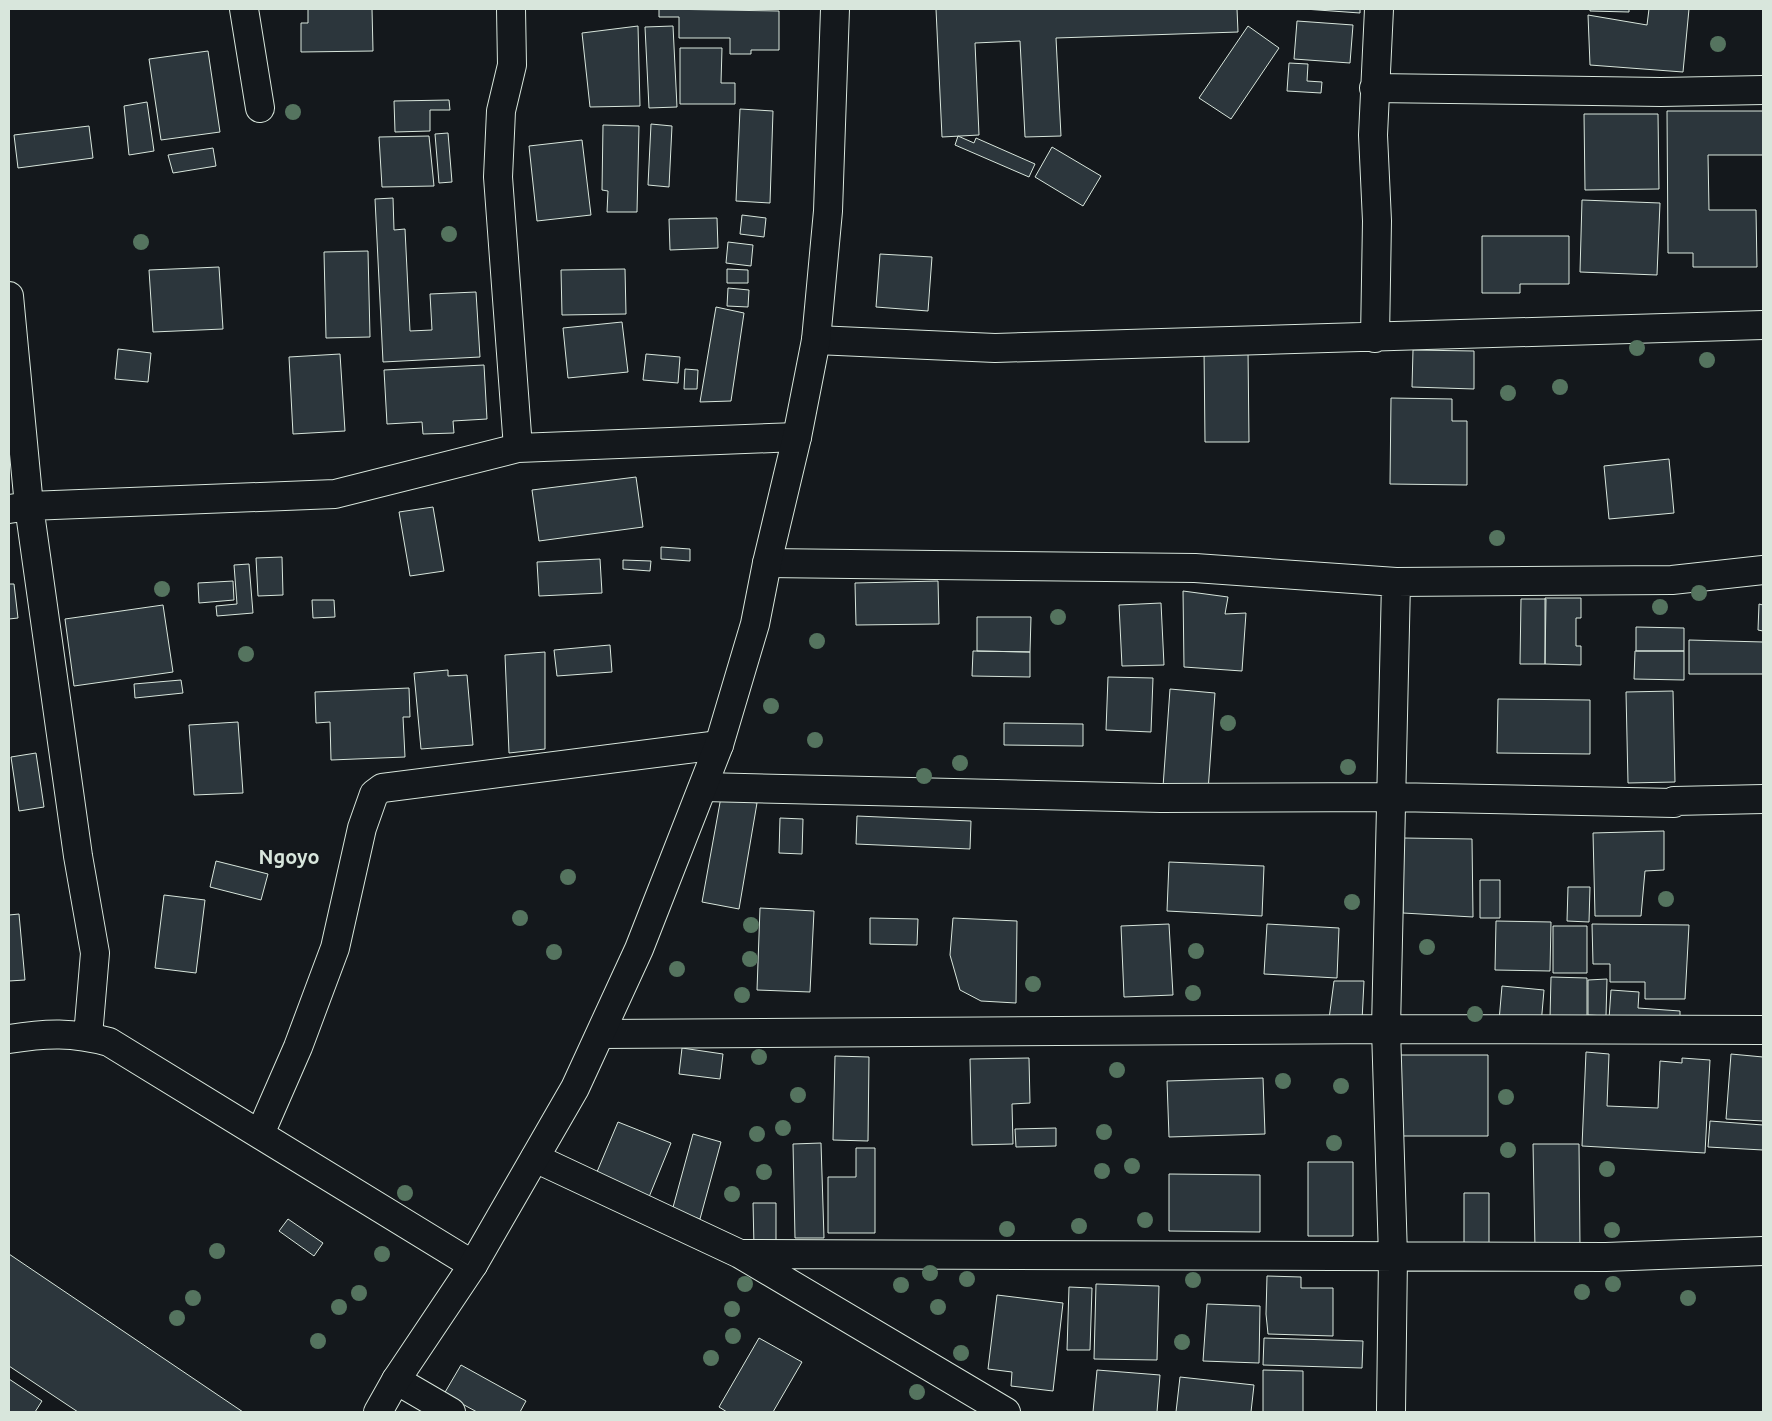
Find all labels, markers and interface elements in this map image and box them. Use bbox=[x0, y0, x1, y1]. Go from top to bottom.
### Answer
district label: Ngoyo bbox=[259, 845, 319, 868]

